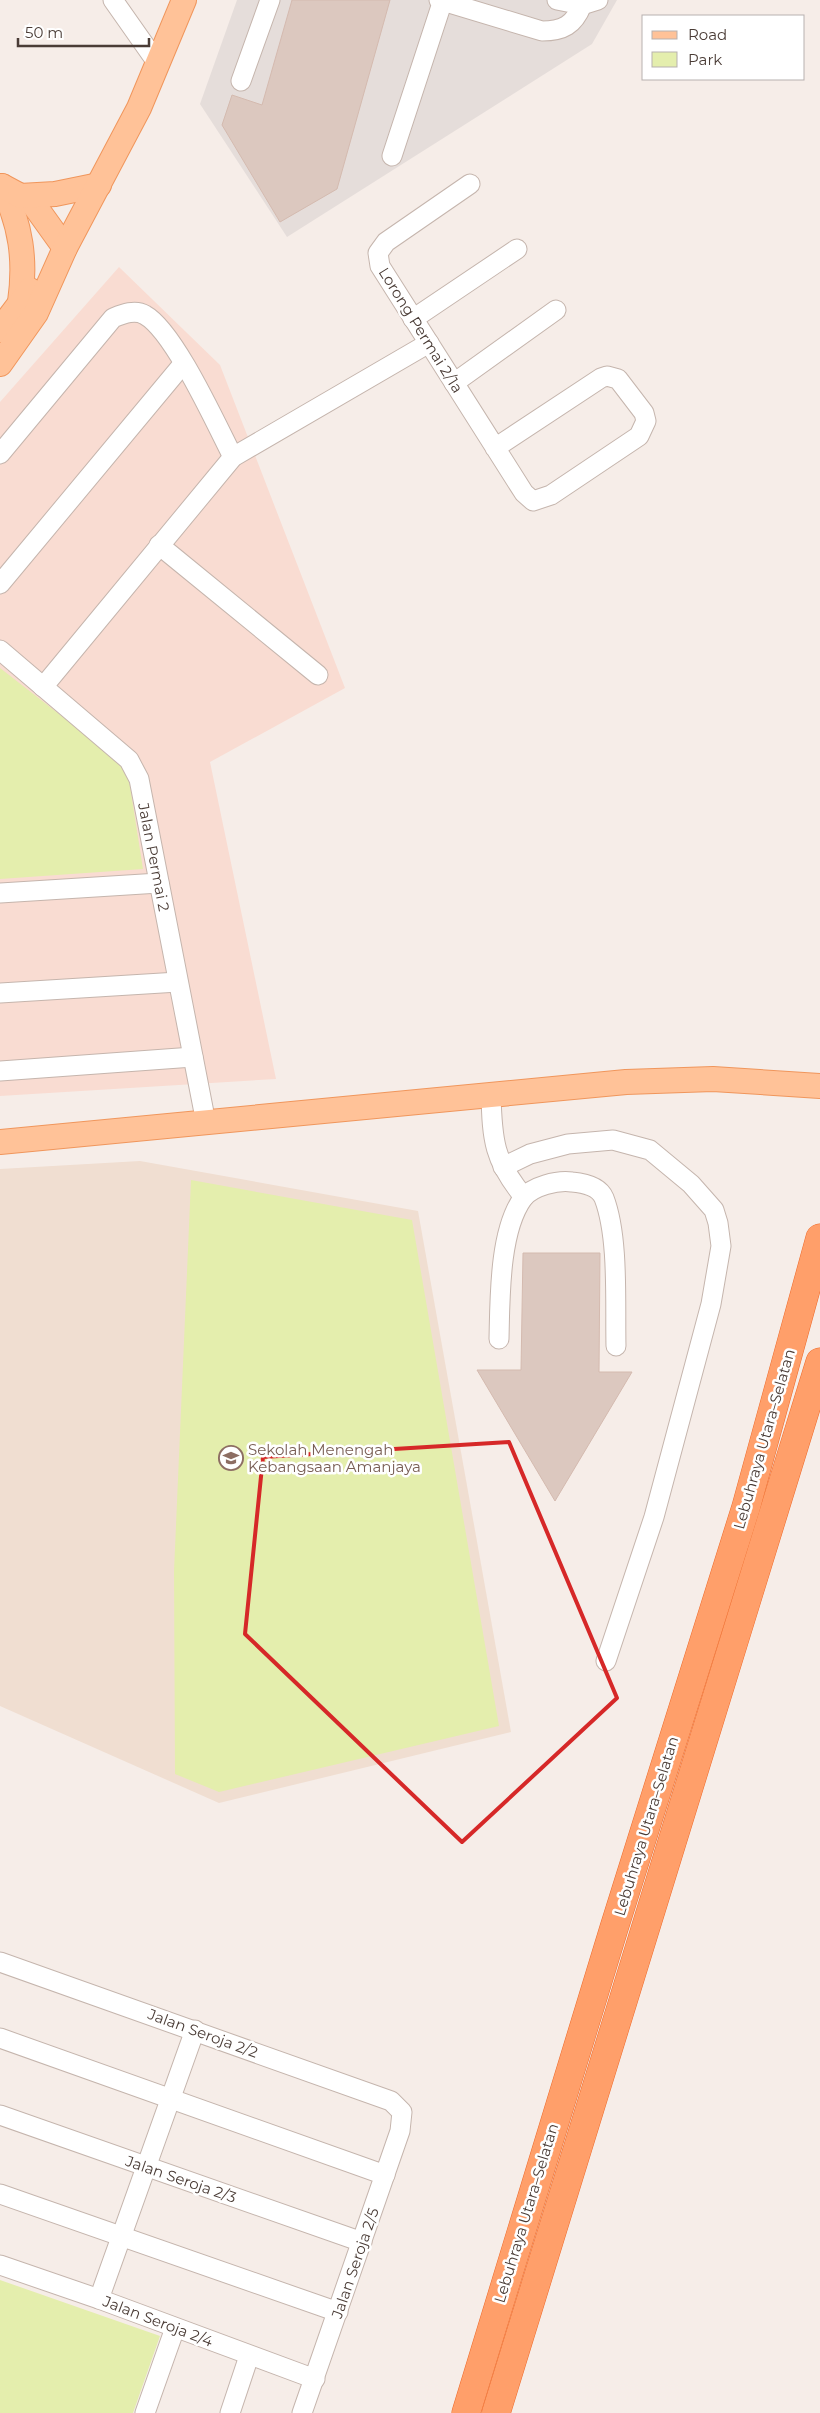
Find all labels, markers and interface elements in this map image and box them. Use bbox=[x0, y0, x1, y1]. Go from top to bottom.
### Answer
scale bar bbox=[18, 15, 149, 47]
legend bbox=[642, 15, 805, 80]
text: 50 m bbox=[25, 23, 63, 42]
text: Road bbox=[688, 25, 727, 44]
text: Park bbox=[688, 50, 722, 69]
street label: Lorong Permai 2/1a bbox=[375, 264, 467, 396]
street label: Jalan Permai 2 bbox=[134, 800, 174, 913]
street label: Lebuhraya Utara–Selatan bbox=[729, 1347, 799, 1531]
place label: Sekolah Menengah Kebangsaan Amanjaya bbox=[248, 1440, 421, 1476]
school or university icon: Sekolah Menengah Kebangsaan Amanjaya bbox=[218, 1445, 244, 1471]
street label: Lebuhraya Utara–Selatan bbox=[610, 1734, 682, 1918]
street label: Jalan Seroja 2/2 bbox=[144, 2004, 261, 2062]
street label: Lebuhraya Utara–Selatan bbox=[490, 2121, 562, 2305]
street label: Jalan Seroja 2/3 bbox=[122, 2151, 239, 2207]
street label: Jalan Seroja 2/5 bbox=[327, 2205, 383, 2322]
street label: Jalan Seroja 2/4 bbox=[99, 2291, 216, 2351]

